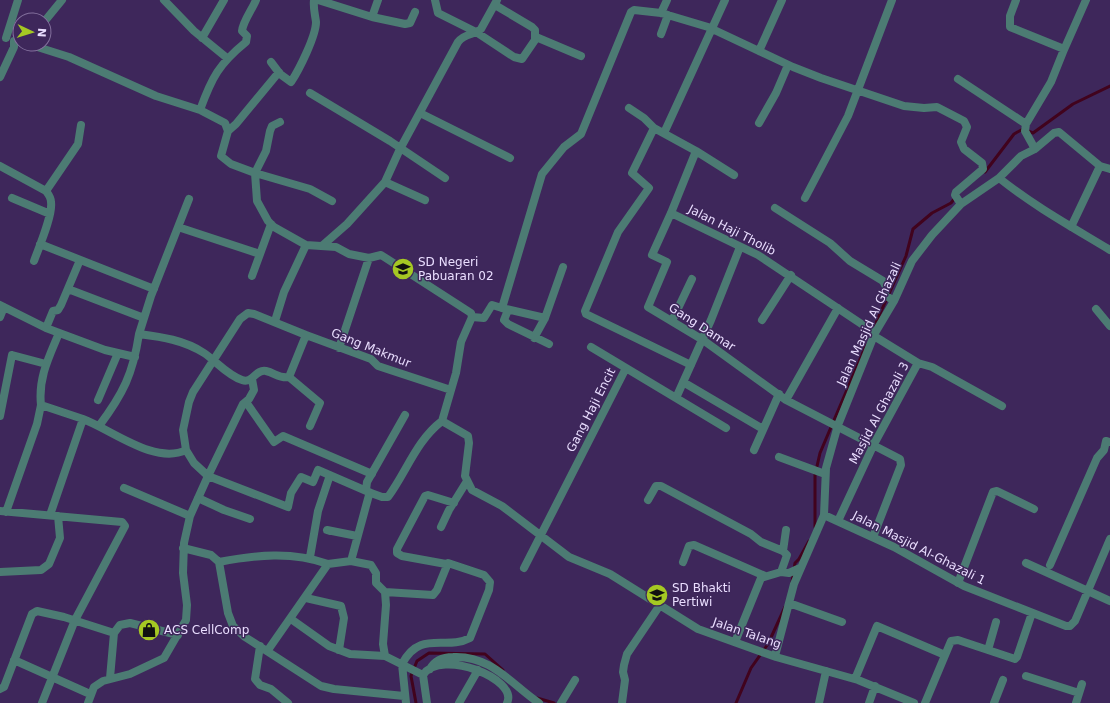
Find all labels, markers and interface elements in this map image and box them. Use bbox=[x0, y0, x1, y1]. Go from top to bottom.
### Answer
north arrow bbox=[12, 12, 52, 52]
text: N bbox=[35, 28, 48, 38]
street label: Jalan Haji Tholib bbox=[685, 201, 778, 258]
place label: SD Negeri Pabuaran 02 bbox=[418, 255, 494, 283]
school or university icon: SD Negeri Pabuaran 02 bbox=[390, 256, 416, 282]
street label: Jalan Masjid Al Ghazali bbox=[834, 260, 904, 389]
street label: Gang Damar bbox=[666, 300, 738, 354]
street label: Gang Makmur bbox=[329, 326, 413, 370]
street label: Masjid Al Ghazali 3 bbox=[846, 360, 912, 466]
street label: Gang Haji Encit bbox=[564, 365, 618, 454]
street label: Jalan Masjid Al-Ghazali 1 bbox=[849, 508, 988, 588]
place label: SD Bhakti Pertiwi bbox=[672, 581, 731, 609]
school or university icon: SD Bhakti Pertiwi bbox=[644, 582, 670, 608]
street label: Jalan Talang bbox=[710, 614, 783, 651]
shop icon: ACS CellComp bbox=[136, 617, 162, 643]
place label: ACS CellComp bbox=[164, 623, 249, 637]

